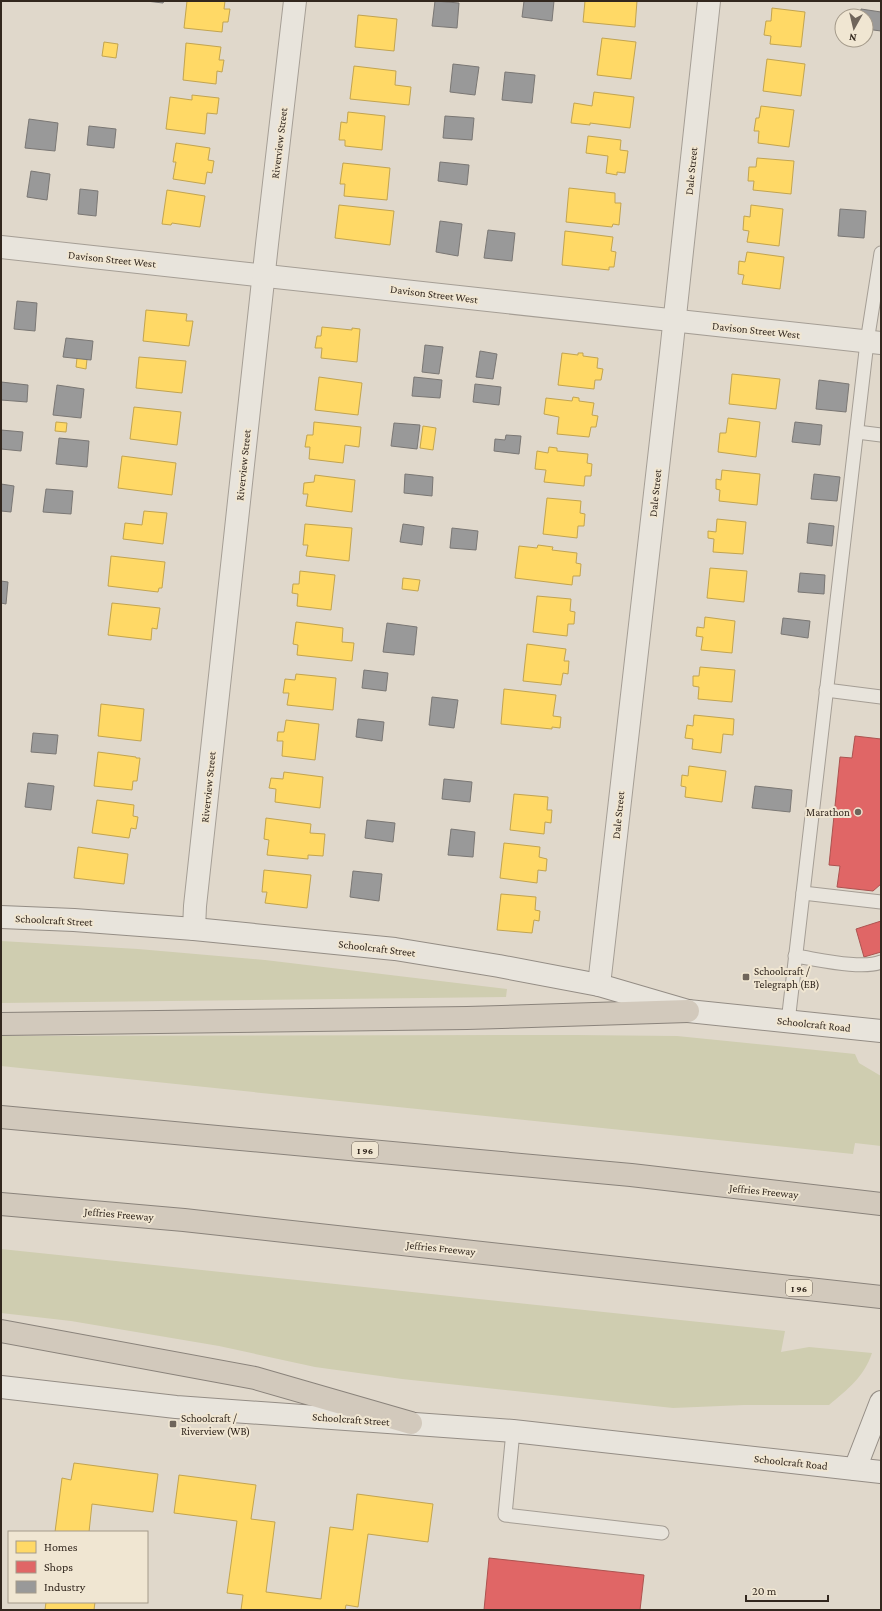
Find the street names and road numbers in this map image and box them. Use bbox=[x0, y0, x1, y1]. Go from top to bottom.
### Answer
street label: Riverview Street bbox=[269, 106, 289, 179]
street label: Dale Street bbox=[683, 146, 700, 195]
street label: Davison Street West bbox=[67, 248, 157, 270]
street label: Davison Street West bbox=[389, 283, 479, 305]
street label: Davison Street West bbox=[711, 319, 801, 341]
street label: Riverview Street bbox=[233, 429, 253, 501]
street label: Dale Street bbox=[647, 468, 664, 517]
street label: Riverview Street bbox=[198, 751, 218, 823]
street label: Dale Street bbox=[610, 790, 627, 839]
street label: Schoolcraft Street bbox=[15, 912, 93, 928]
street label: Schoolcraft Street bbox=[338, 937, 417, 959]
street label: Schoolcraft Road bbox=[777, 1014, 852, 1034]
road number: I 96 bbox=[352, 1142, 378, 1158]
street label: Jeffries Freeway bbox=[728, 1181, 800, 1202]
street label: Jeffries Freeway bbox=[83, 1205, 155, 1224]
street label: Jeffries Freeway bbox=[405, 1238, 477, 1259]
road number: I 96 bbox=[786, 1280, 812, 1296]
street label: Schoolcraft Street bbox=[312, 1410, 390, 1428]
street label: Schoolcraft Road bbox=[754, 1452, 829, 1472]

